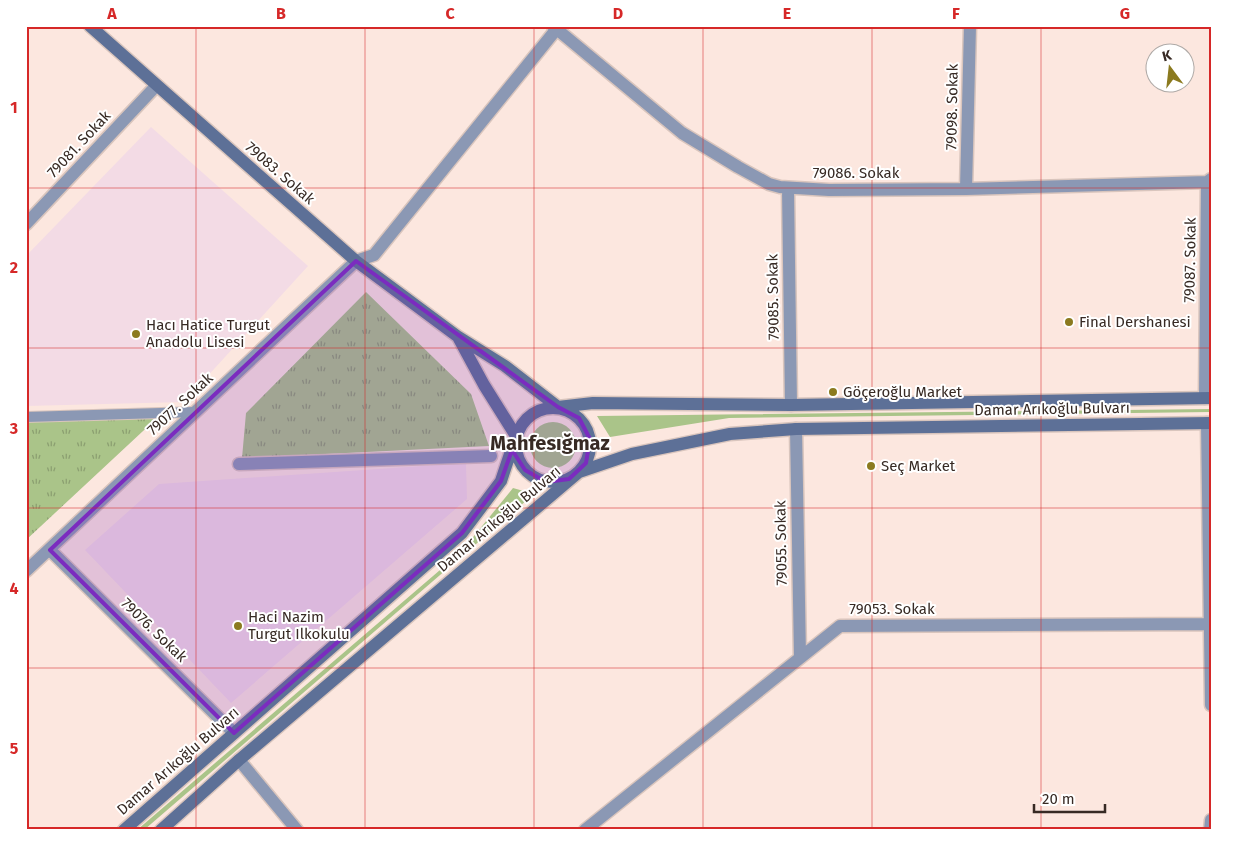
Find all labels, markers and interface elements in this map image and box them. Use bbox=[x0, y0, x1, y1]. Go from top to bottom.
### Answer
text: A bbox=[106, 4, 117, 23]
text: B bbox=[276, 4, 286, 23]
text: C bbox=[445, 4, 455, 23]
text: D bbox=[613, 4, 623, 23]
text: E bbox=[783, 4, 791, 23]
text: F bbox=[952, 4, 960, 23]
text: G bbox=[1120, 4, 1130, 23]
north arrow bbox=[1144, 42, 1194, 92]
text: K bbox=[1160, 46, 1174, 65]
street label: 79098. Sokak bbox=[942, 63, 962, 150]
text: 1 bbox=[10, 98, 18, 117]
street label: 79081. Sokak bbox=[44, 107, 115, 181]
street label: 79083. Sokak bbox=[242, 138, 319, 208]
street label: 79086. Sokak bbox=[813, 164, 900, 182]
street label: 79087. Sokak bbox=[1180, 217, 1200, 303]
street label: 79085. Sokak bbox=[763, 253, 783, 340]
text: 2 bbox=[10, 258, 18, 277]
place label: Final Dershanesi bbox=[1079, 313, 1191, 331]
place label: Hacı Hatice Turgut Anadolu Lisesi bbox=[146, 316, 271, 351]
marker: Final Dershanesi bbox=[1063, 316, 1075, 328]
marker: Hacı Hatice Turgut Anadolu Lisesi bbox=[130, 328, 142, 340]
street label: 79077. Sokak bbox=[143, 369, 217, 439]
place label: Göçeroğlu Market bbox=[843, 383, 963, 401]
marker: Göçeroğlu Market bbox=[827, 386, 839, 398]
street label: Damar Arıkoğlu Bulvarı bbox=[974, 399, 1130, 419]
text: 3 bbox=[9, 419, 18, 438]
district label: Mahfesığmaz bbox=[490, 431, 610, 455]
place label: Seç Market bbox=[881, 457, 956, 475]
marker: Seç Market bbox=[865, 460, 877, 472]
street label: Damar Arıkoğlu Bulvarı bbox=[434, 462, 564, 576]
street label: 79055. Sokak bbox=[771, 500, 791, 586]
text: 4 bbox=[9, 579, 19, 598]
street label: 79076. Sokak bbox=[117, 594, 191, 666]
street label: 79053. Sokak bbox=[849, 600, 935, 618]
place label: Haci Nazim Turgut Ilkokulu bbox=[248, 608, 350, 643]
marker: Haci Nazim Turgut Ilkokulu bbox=[232, 620, 244, 632]
street label: Damar Arıkoğlu Bulvarı bbox=[113, 703, 243, 819]
text: 5 bbox=[10, 739, 19, 758]
scale bar bbox=[1034, 781, 1106, 813]
text: 20 m bbox=[1042, 790, 1075, 808]

